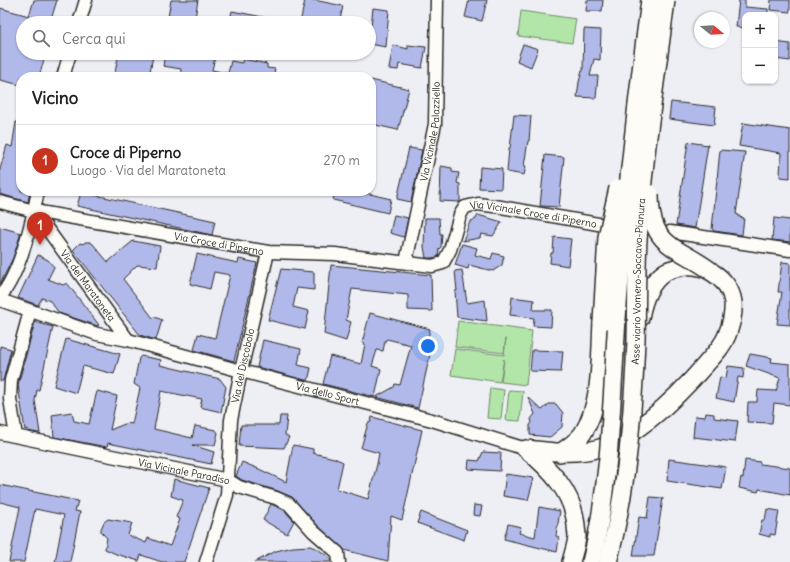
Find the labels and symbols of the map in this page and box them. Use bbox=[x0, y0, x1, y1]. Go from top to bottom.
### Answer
north arrow bbox=[694, 12, 730, 48]
street label: Via Vicinale Palazziello bbox=[417, 81, 442, 183]
street label: Asse viario Vomero-Soccavo-Pianura bbox=[628, 197, 648, 365]
street label: Via Vicinale Croce di Piperno bbox=[469, 198, 598, 230]
pin: 1 bbox=[27, 212, 53, 245]
street label: Via Croce di Piperno bbox=[173, 229, 265, 258]
street label: Via del Maratoneta bbox=[58, 247, 119, 324]
street label: Via del Discobolo bbox=[228, 327, 257, 404]
your location bbox=[418, 336, 438, 356]
street label: Via dello Sport bbox=[295, 379, 361, 408]
street label: Via Vicinale Paradiso bbox=[137, 455, 232, 487]

